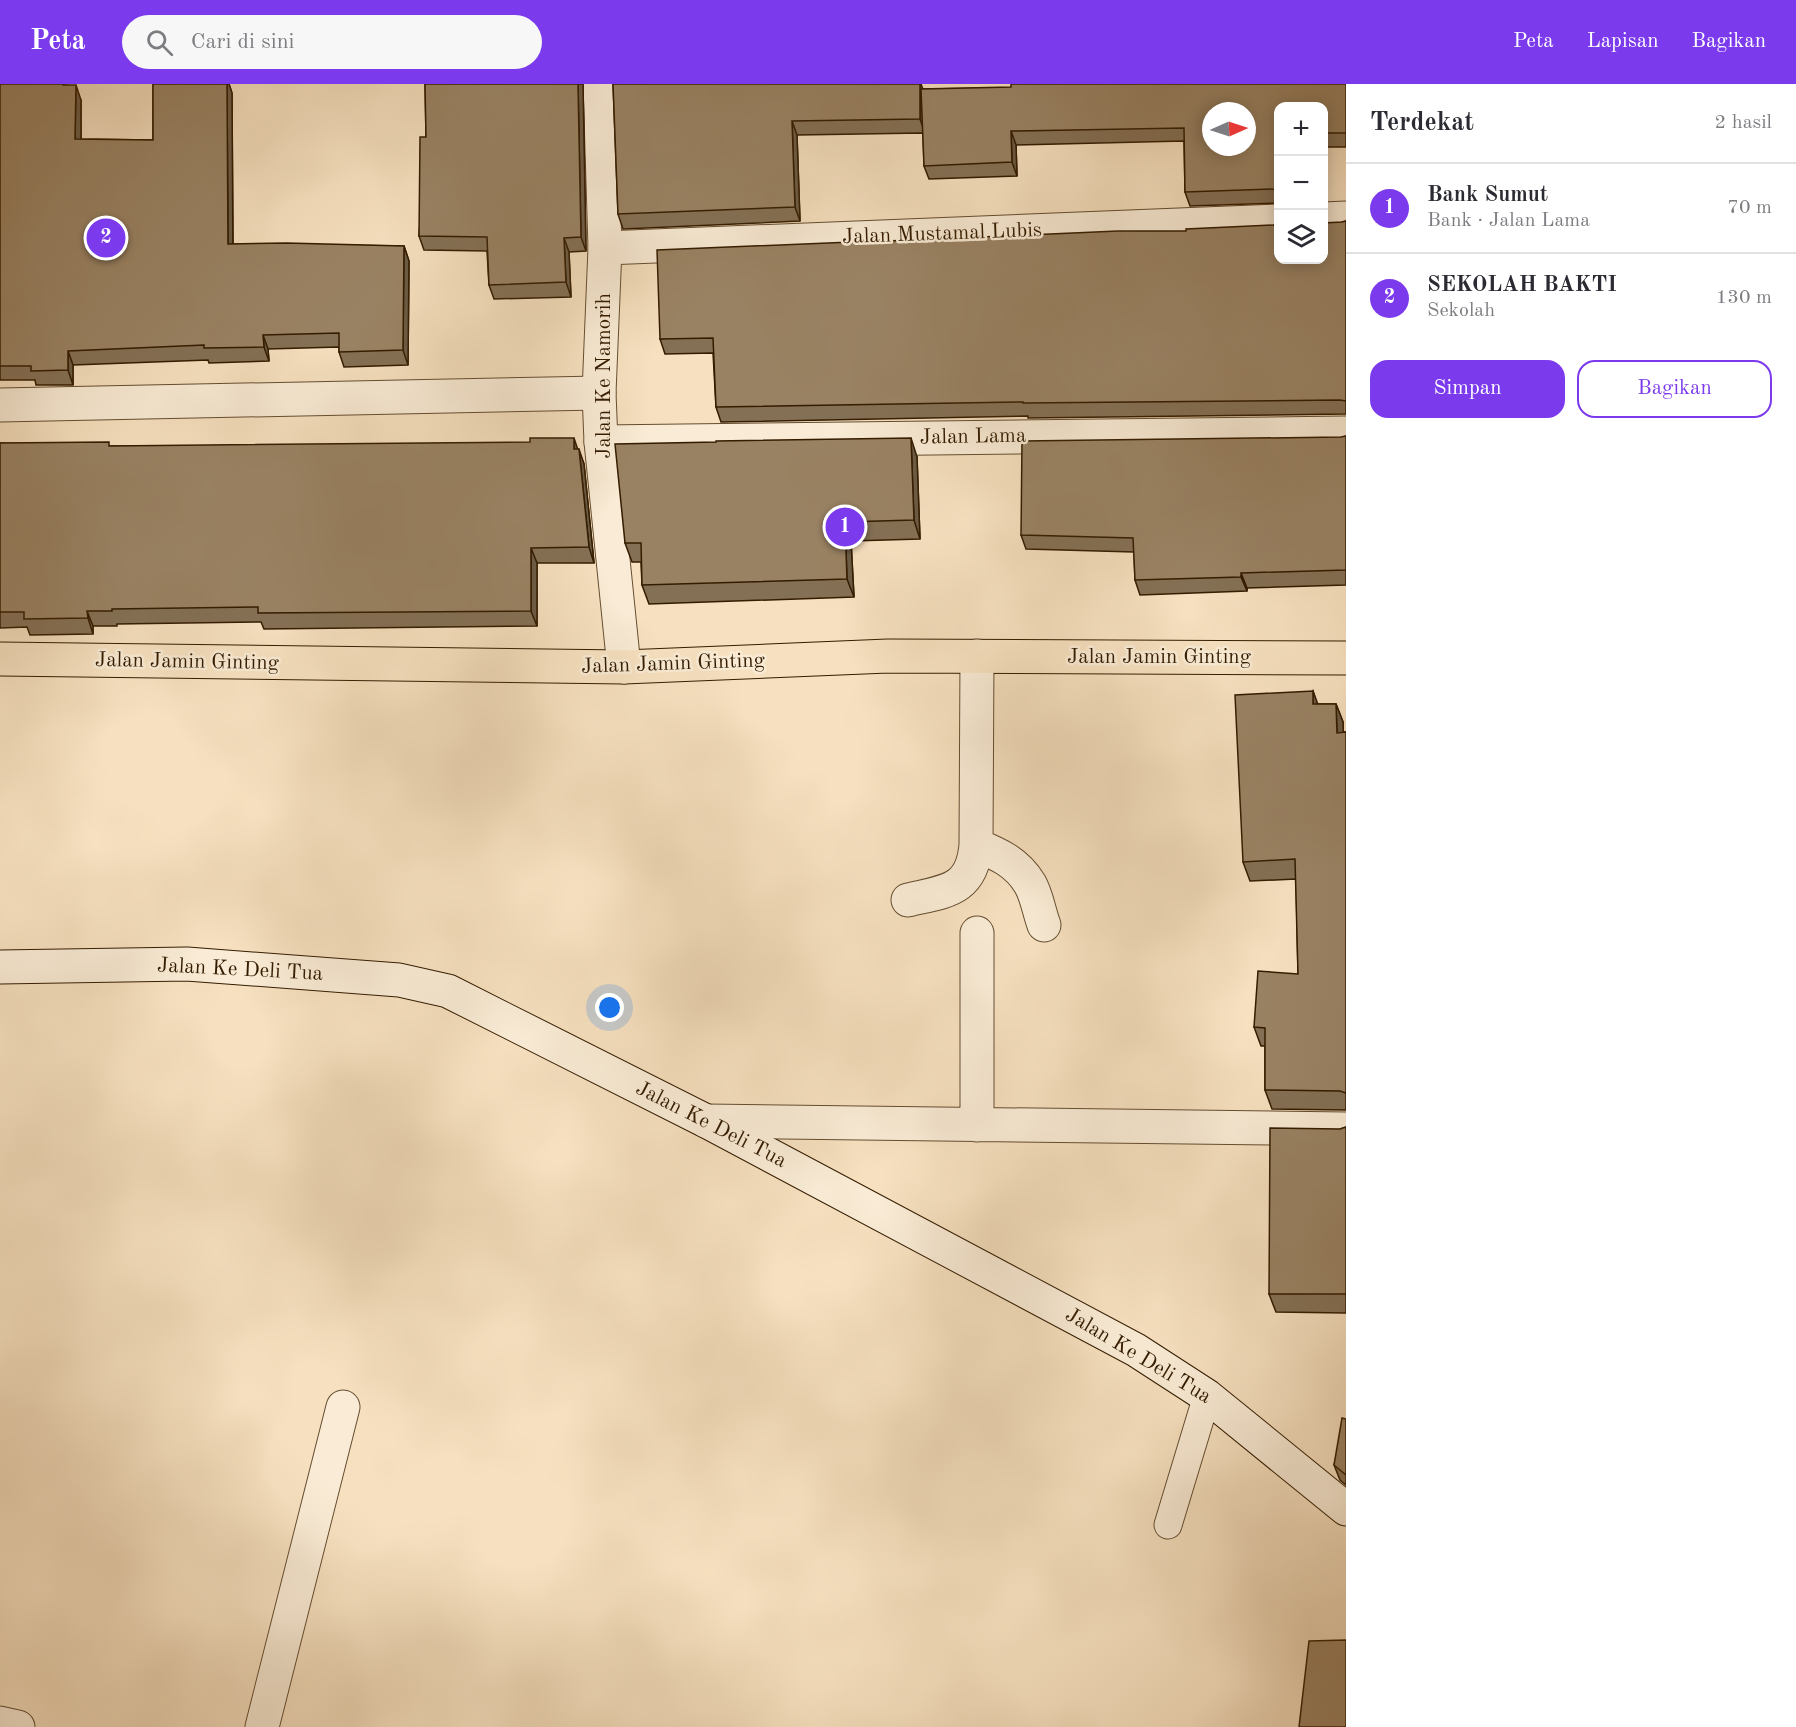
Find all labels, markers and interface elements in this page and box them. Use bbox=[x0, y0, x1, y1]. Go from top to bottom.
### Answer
search box bbox=[122, 15, 542, 69]
icon: search bbox=[143, 26, 176, 59]
text: Peta bbox=[30, 28, 86, 56]
text: Cari di sini bbox=[191, 31, 294, 53]
text: Peta bbox=[1513, 31, 1554, 52]
text: Lapisan bbox=[1587, 31, 1658, 52]
text: Bagikan bbox=[1691, 31, 1766, 52]
north arrow bbox=[1202, 102, 1256, 156]
map controls bbox=[1274, 102, 1328, 264]
button: + bbox=[1274, 102, 1328, 156]
text: Terdekat bbox=[1370, 110, 1474, 136]
text: 2 hasil bbox=[1715, 113, 1772, 133]
button: − bbox=[1274, 156, 1328, 210]
text: Bank Sumut bbox=[1427, 184, 1548, 206]
text: 1 bbox=[1384, 198, 1395, 218]
text: 70 m bbox=[1727, 198, 1772, 218]
button: layers bbox=[1274, 210, 1328, 264]
text: Bank · Jalan Lama bbox=[1427, 211, 1590, 231]
pin: 2 bbox=[86, 216, 126, 260]
street label: Jalan Mustamal Lubis bbox=[842, 220, 1042, 248]
text: SEKOLAH BAKTI bbox=[1427, 274, 1617, 296]
text: 2 bbox=[1384, 288, 1395, 308]
text: 130 m bbox=[1716, 288, 1772, 308]
street label: Jalan Ke Namorih bbox=[594, 293, 615, 459]
text: Sekolah bbox=[1427, 301, 1495, 321]
button: Simpan bbox=[1370, 360, 1565, 418]
button: Bagikan bbox=[1577, 360, 1772, 418]
street label: Jalan Lama bbox=[920, 426, 1026, 448]
pin: 1 bbox=[826, 504, 864, 550]
street label: Jalan Jamin Ginting bbox=[1067, 647, 1252, 668]
street label: Jalan Jamin Ginting bbox=[95, 650, 280, 674]
street label: Jalan Jamin Ginting bbox=[581, 650, 766, 678]
street label: Jalan Ke Deli Tua bbox=[156, 955, 324, 985]
your location bbox=[595, 993, 624, 1022]
street label: Jalan Ke Deli Tua bbox=[632, 1078, 790, 1172]
street label: Jalan Ke Deli Tua bbox=[1061, 1304, 1215, 1408]

